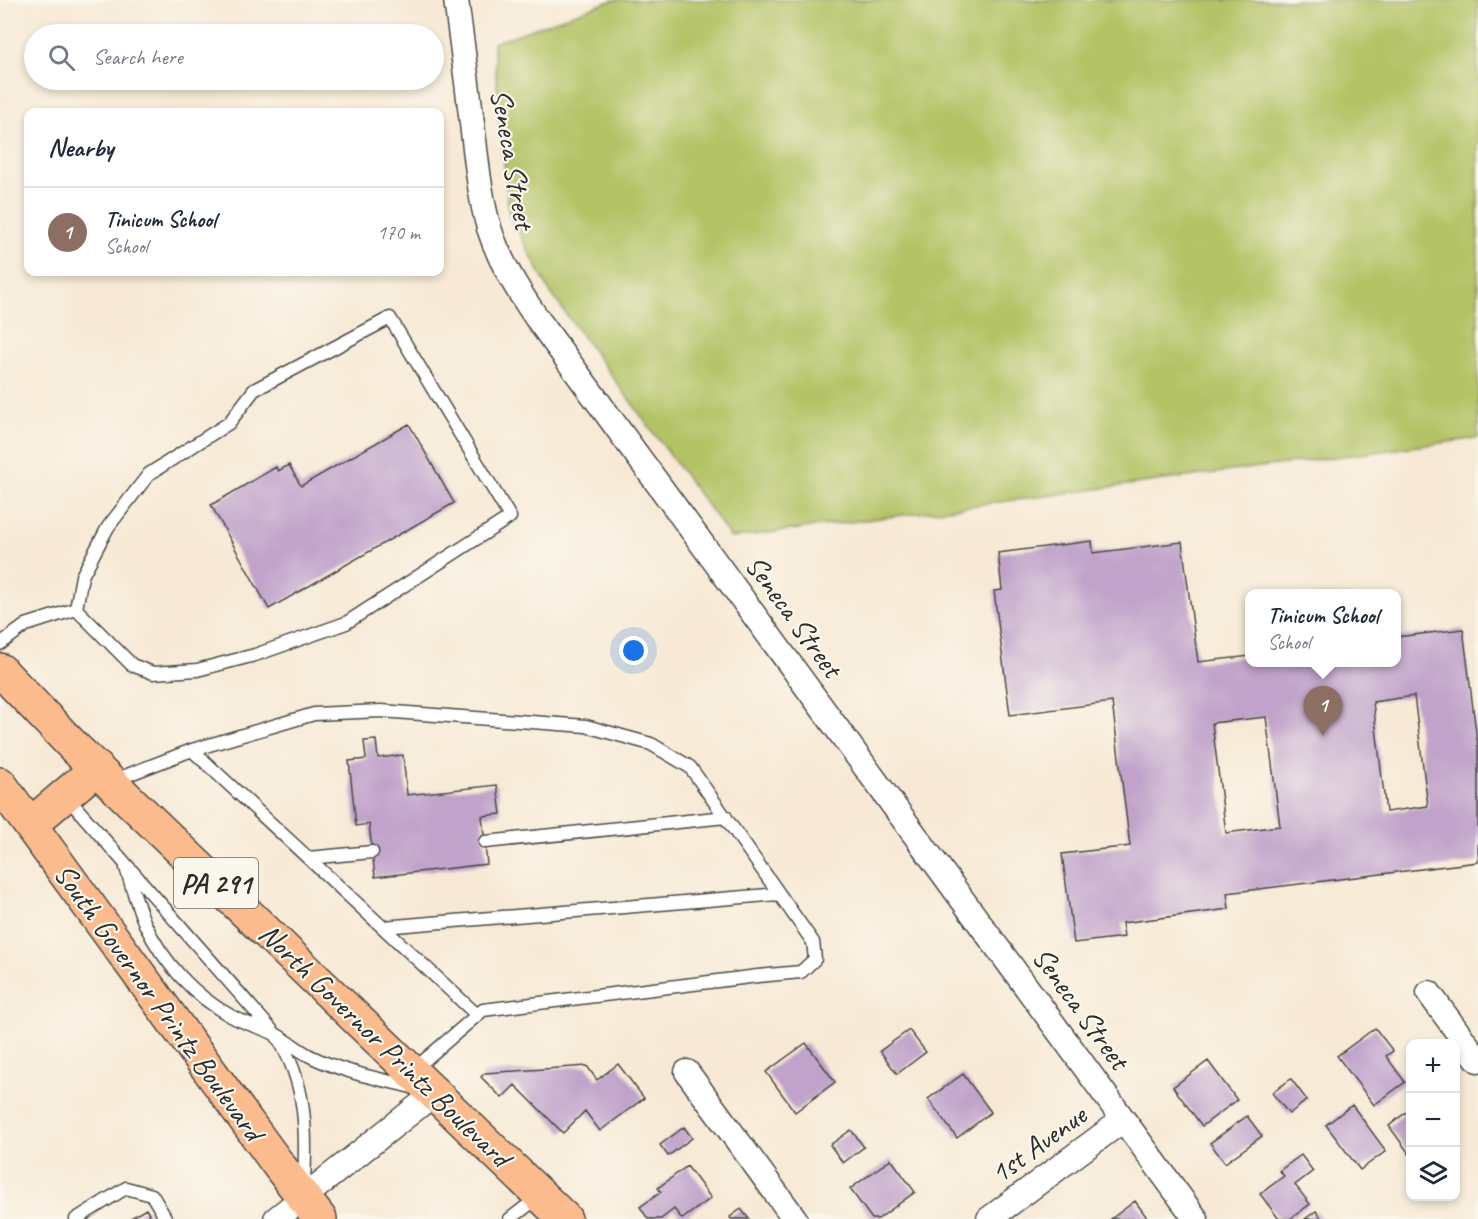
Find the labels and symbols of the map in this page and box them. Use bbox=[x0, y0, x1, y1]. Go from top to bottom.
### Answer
street label: Seneca Street bbox=[482, 86, 545, 235]
street label: Seneca Street bbox=[737, 547, 853, 687]
your location bbox=[619, 636, 648, 665]
pin: 1 bbox=[1304, 686, 1342, 736]
street label: South Governor Printz Boulevard bbox=[46, 856, 275, 1151]
road number: PA 291 bbox=[174, 858, 258, 908]
street label: North Governor Printz Boulevard bbox=[251, 915, 522, 1178]
street label: Seneca Street bbox=[1024, 939, 1140, 1079]
street label: 1st Avenue bbox=[982, 1095, 1095, 1192]

